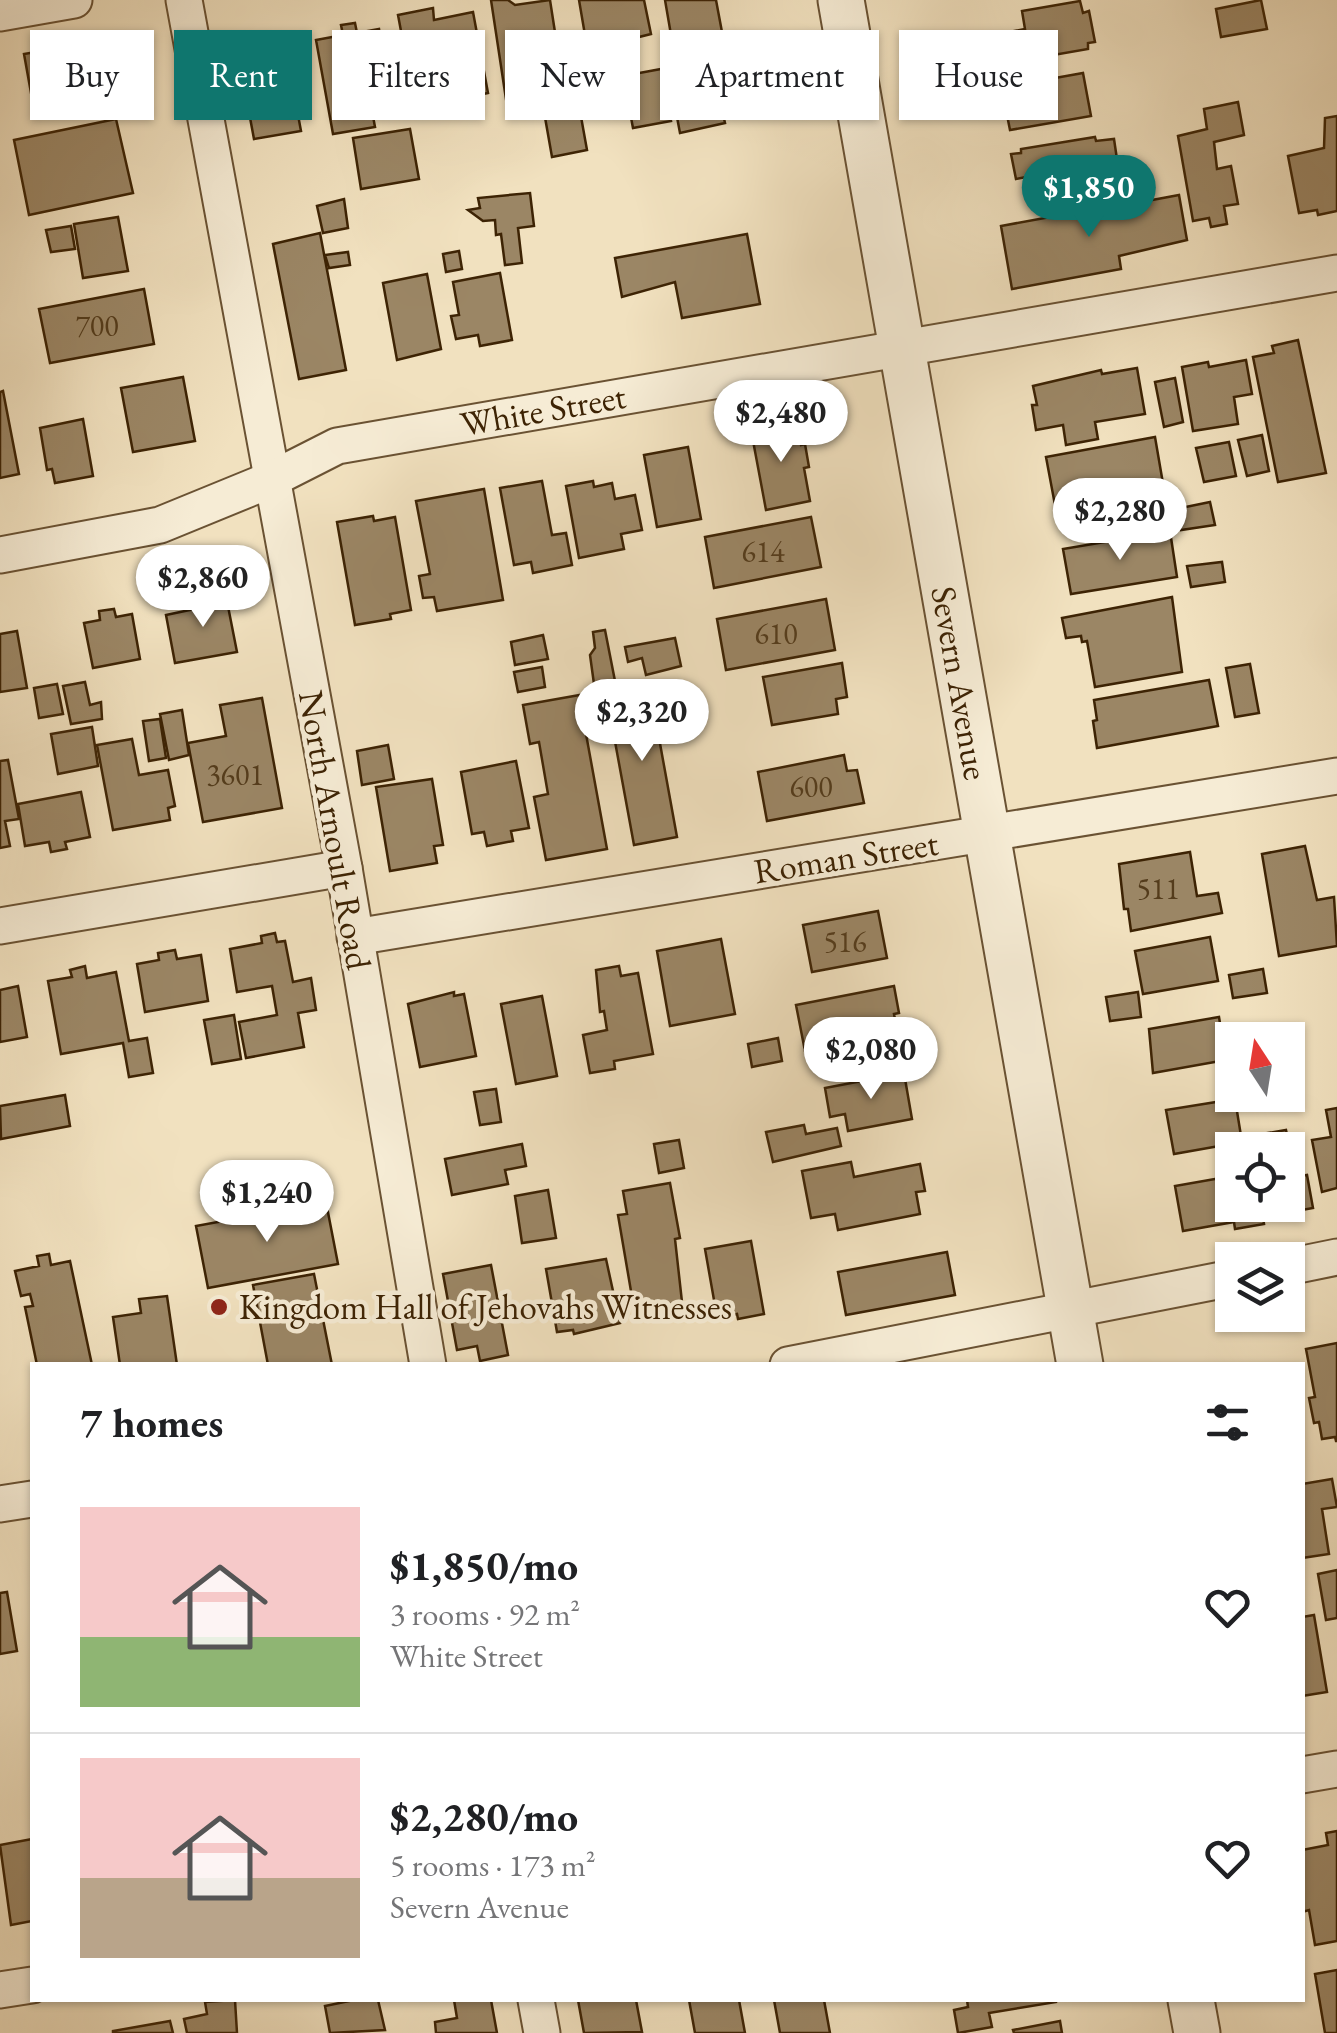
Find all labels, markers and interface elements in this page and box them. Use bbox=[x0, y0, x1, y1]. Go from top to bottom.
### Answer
chip: Buy bbox=[30, 30, 154, 120]
chip: Rent bbox=[174, 30, 312, 120]
chip: Filters bbox=[332, 30, 485, 120]
chip: New bbox=[505, 30, 640, 120]
chip: Apartment bbox=[660, 30, 879, 120]
chip: House bbox=[899, 30, 1058, 120]
pin: $1,850 bbox=[1008, 155, 1170, 240]
text: $1,850 bbox=[1044, 166, 1134, 208]
house number: 700 bbox=[75, 306, 119, 345]
street label: White Street bbox=[457, 373, 629, 446]
pin: $2,480 bbox=[700, 380, 862, 465]
text: $2,480 bbox=[736, 391, 826, 433]
pin: $2,280 bbox=[1039, 478, 1201, 563]
text: $2,280 bbox=[1075, 489, 1165, 531]
house number: 614 bbox=[741, 532, 785, 571]
pin: $2,860 bbox=[122, 545, 284, 630]
text: $2,860 bbox=[158, 556, 248, 598]
street label: Severn Avenue bbox=[921, 583, 1000, 783]
house number: 610 bbox=[754, 614, 798, 653]
pin: $2,320 bbox=[561, 679, 723, 764]
street label: North Arnoult Road bbox=[289, 687, 382, 973]
text: $2,320 bbox=[597, 690, 687, 732]
house number: 3601 bbox=[206, 755, 264, 794]
house number: 600 bbox=[789, 767, 833, 806]
street label: Roman Street bbox=[751, 820, 941, 893]
house number: 511 bbox=[1136, 869, 1180, 908]
house number: 516 bbox=[823, 922, 867, 961]
pin: $2,080 bbox=[790, 1017, 952, 1102]
north arrow bbox=[1215, 1022, 1305, 1112]
map controls bbox=[1215, 1022, 1305, 1332]
text: $2,080 bbox=[826, 1028, 916, 1070]
button: locate bbox=[1215, 1132, 1305, 1222]
pin: $1,240 bbox=[186, 1160, 348, 1245]
text: $1,240 bbox=[222, 1171, 312, 1213]
button: layers bbox=[1215, 1242, 1305, 1332]
place label: Kingdom Hall of Jehovahs Witnesses bbox=[239, 1284, 732, 1329]
marker: Kingdom Hall of Jehovahs Witnesses bbox=[208, 1296, 230, 1318]
text: 7 homes bbox=[80, 1395, 223, 1450]
icon: filters bbox=[1200, 1395, 1255, 1450]
text: $1,850/mo bbox=[390, 1538, 578, 1593]
icon: home bbox=[160, 1547, 280, 1667]
icon: heart bbox=[1200, 1580, 1255, 1635]
text: 3 rooms · 92 m² bbox=[390, 1593, 580, 1635]
text: White Street bbox=[390, 1635, 543, 1677]
text: $2,280/mo bbox=[390, 1789, 578, 1844]
icon: home bbox=[160, 1798, 280, 1918]
icon: heart bbox=[1200, 1831, 1255, 1886]
text: 5 rooms · 173 m² bbox=[390, 1844, 596, 1886]
text: Severn Avenue bbox=[390, 1886, 569, 1928]

